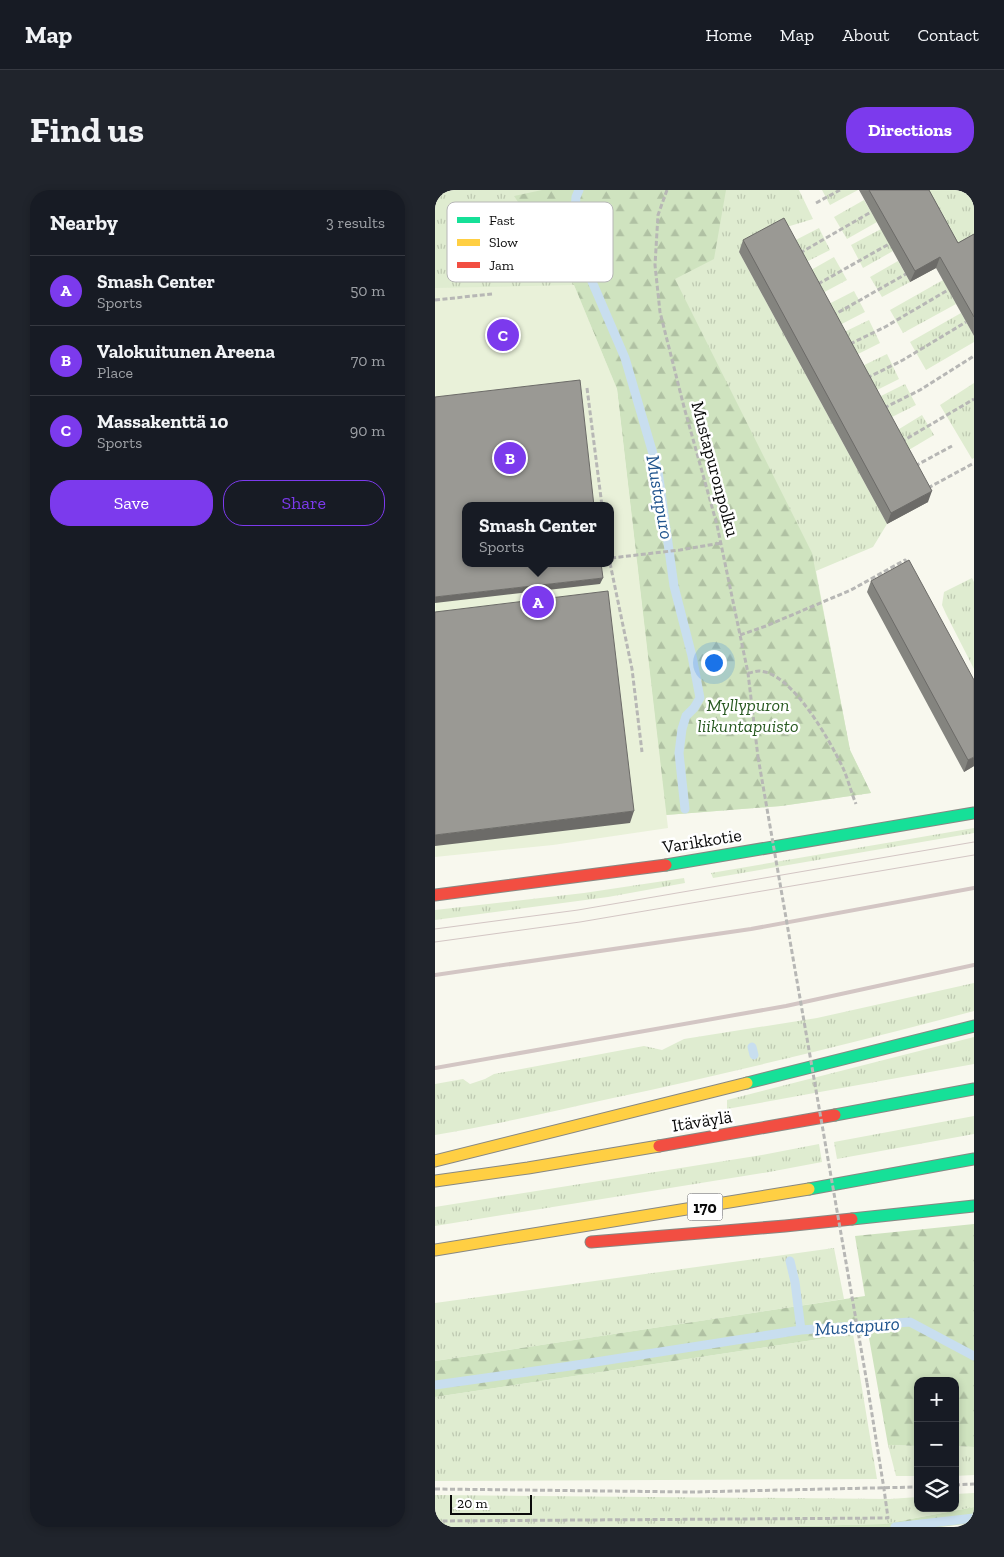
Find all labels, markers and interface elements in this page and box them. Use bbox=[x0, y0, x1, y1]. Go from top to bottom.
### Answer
text: Map bbox=[25, 20, 72, 49]
text: Home bbox=[705, 24, 752, 46]
text: Map bbox=[780, 24, 814, 46]
text: About bbox=[842, 24, 889, 46]
text: Contact bbox=[917, 24, 979, 46]
button: Directions bbox=[846, 107, 974, 153]
text: Find us bbox=[30, 109, 144, 151]
legend bbox=[447, 202, 613, 282]
text: Nearby bbox=[50, 210, 118, 235]
text: Fast bbox=[489, 212, 516, 229]
text: 3 results bbox=[326, 213, 385, 232]
text: Slow bbox=[489, 234, 518, 251]
text: Jam bbox=[489, 257, 514, 274]
text: Smash Center bbox=[97, 270, 215, 293]
text: A bbox=[61, 281, 72, 300]
text: 50 m bbox=[350, 281, 385, 300]
text: Sports bbox=[97, 293, 142, 312]
pin: C bbox=[487, 316, 519, 354]
text: Valokuitunen Areena bbox=[97, 340, 275, 363]
text: B bbox=[61, 351, 71, 370]
text: 70 m bbox=[351, 351, 385, 370]
text: Place bbox=[97, 363, 133, 382]
street label: Mustapuronpolku bbox=[686, 399, 744, 539]
text: Massakenttä 10 bbox=[97, 410, 228, 433]
text: C bbox=[61, 421, 71, 440]
text: 90 m bbox=[350, 421, 385, 440]
text: Sports bbox=[97, 433, 142, 452]
pin: B bbox=[494, 439, 526, 477]
water label: Mustapuro bbox=[641, 453, 679, 541]
button: Save bbox=[50, 480, 213, 526]
button: Share bbox=[223, 480, 385, 526]
popup bbox=[462, 502, 614, 567]
text: Smash Center bbox=[479, 514, 597, 537]
text: Sports bbox=[479, 537, 524, 556]
pin: A bbox=[522, 583, 554, 621]
your location bbox=[701, 650, 727, 676]
park label: Myllypuron liikuntapuisto bbox=[697, 694, 799, 737]
street label: Varikkotie bbox=[660, 824, 743, 858]
street label: Itäväylä bbox=[670, 1105, 734, 1137]
road number: 170 bbox=[687, 1194, 723, 1220]
water label: Mustapuro bbox=[814, 1312, 900, 1340]
map controls bbox=[914, 1377, 959, 1512]
button: + bbox=[914, 1377, 959, 1422]
button: − bbox=[914, 1422, 959, 1467]
button: layers bbox=[914, 1467, 959, 1512]
scale bar bbox=[450, 1492, 533, 1515]
text: 20 m bbox=[457, 1495, 488, 1512]

